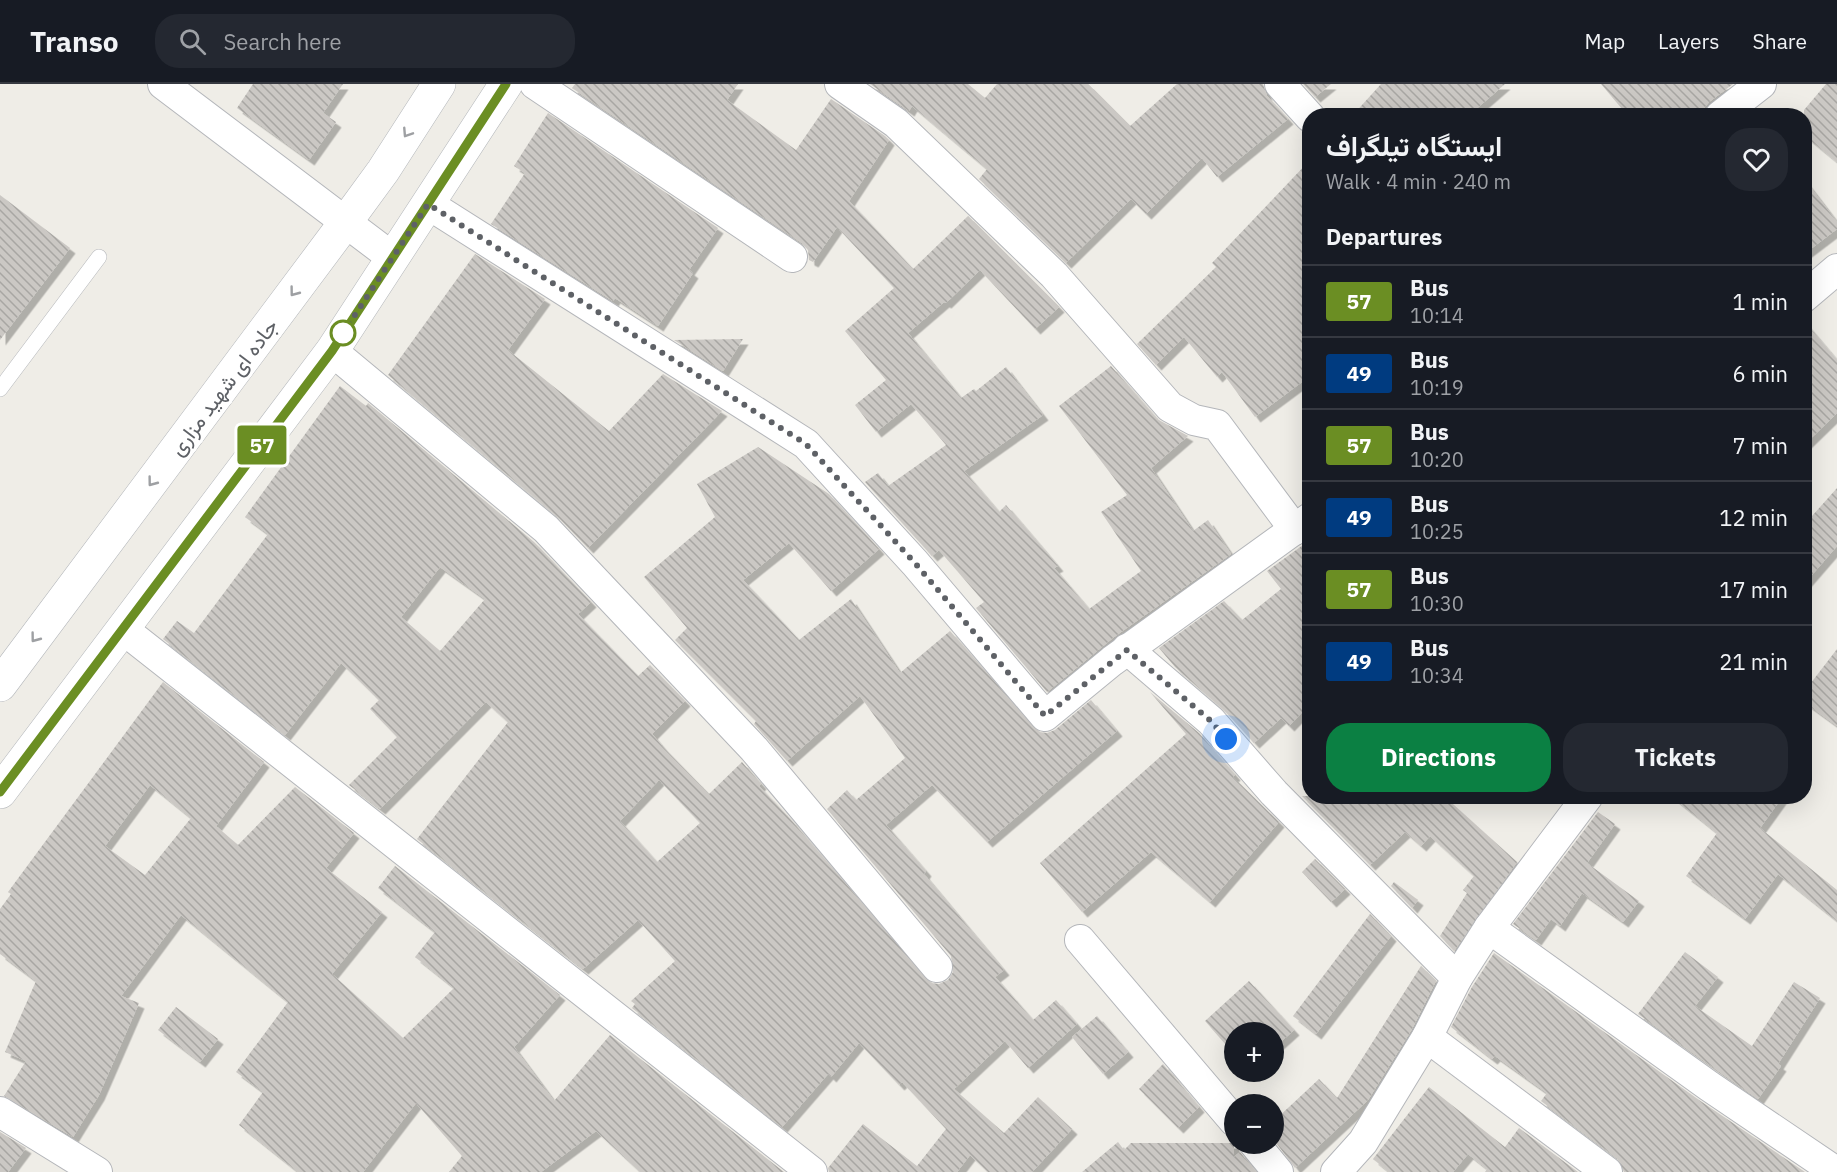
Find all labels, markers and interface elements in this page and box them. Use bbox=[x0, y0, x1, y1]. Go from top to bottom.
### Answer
search box bbox=[155, 14, 575, 68]
text: Transo bbox=[30, 23, 119, 60]
icon: search bbox=[176, 25, 209, 58]
text: Search here bbox=[224, 27, 342, 56]
text: Map bbox=[1585, 27, 1625, 55]
text: Layers bbox=[1658, 27, 1720, 55]
text: Share bbox=[1753, 27, 1807, 55]
one-way arrow bbox=[403, 126, 414, 137]
text: ایستگاه تیلگراف bbox=[1326, 127, 1502, 164]
button: heart bbox=[1725, 128, 1788, 191]
text: Walk · 4 min · 240 m bbox=[1326, 168, 1511, 195]
text: Departures bbox=[1326, 222, 1442, 251]
text: Bus bbox=[1410, 273, 1449, 302]
one-way arrow bbox=[290, 285, 301, 296]
text: 57 bbox=[1346, 287, 1372, 315]
text: 1 min bbox=[1732, 287, 1788, 316]
text: 10:14 bbox=[1410, 302, 1464, 329]
street label: جاده ای شهید مزاری bbox=[162, 313, 284, 461]
unlabelled marker bbox=[330, 320, 356, 346]
text: Bus bbox=[1410, 345, 1449, 374]
text: 49 bbox=[1346, 359, 1372, 387]
text: 6 min bbox=[1732, 359, 1788, 388]
text: 10:19 bbox=[1410, 374, 1464, 401]
text: Bus bbox=[1410, 417, 1449, 446]
line badge: 57 bbox=[235, 426, 289, 464]
text: 57 bbox=[249, 431, 275, 459]
text: 57 bbox=[1346, 431, 1372, 459]
text: 7 min bbox=[1732, 431, 1788, 460]
text: 10:20 bbox=[1410, 446, 1464, 473]
one-way arrow bbox=[148, 475, 159, 486]
text: Bus bbox=[1410, 489, 1449, 518]
text: 49 bbox=[1346, 503, 1372, 531]
text: 12 min bbox=[1719, 503, 1788, 532]
text: 10:25 bbox=[1410, 518, 1464, 545]
text: Bus bbox=[1410, 561, 1449, 590]
text: 57 bbox=[1346, 575, 1372, 603]
text: 17 min bbox=[1719, 575, 1788, 604]
text: 10:30 bbox=[1410, 590, 1464, 617]
one-way arrow bbox=[31, 631, 42, 642]
text: Bus bbox=[1410, 633, 1449, 662]
text: 49 bbox=[1346, 647, 1372, 675]
text: 21 min bbox=[1719, 647, 1788, 676]
text: 10:34 bbox=[1410, 662, 1464, 689]
button: Directions bbox=[1326, 723, 1551, 792]
button: Tickets bbox=[1563, 723, 1788, 792]
your location bbox=[1211, 724, 1241, 754]
map controls bbox=[1224, 1022, 1284, 1154]
button: + bbox=[1224, 1022, 1284, 1082]
button: − bbox=[1224, 1094, 1284, 1154]

